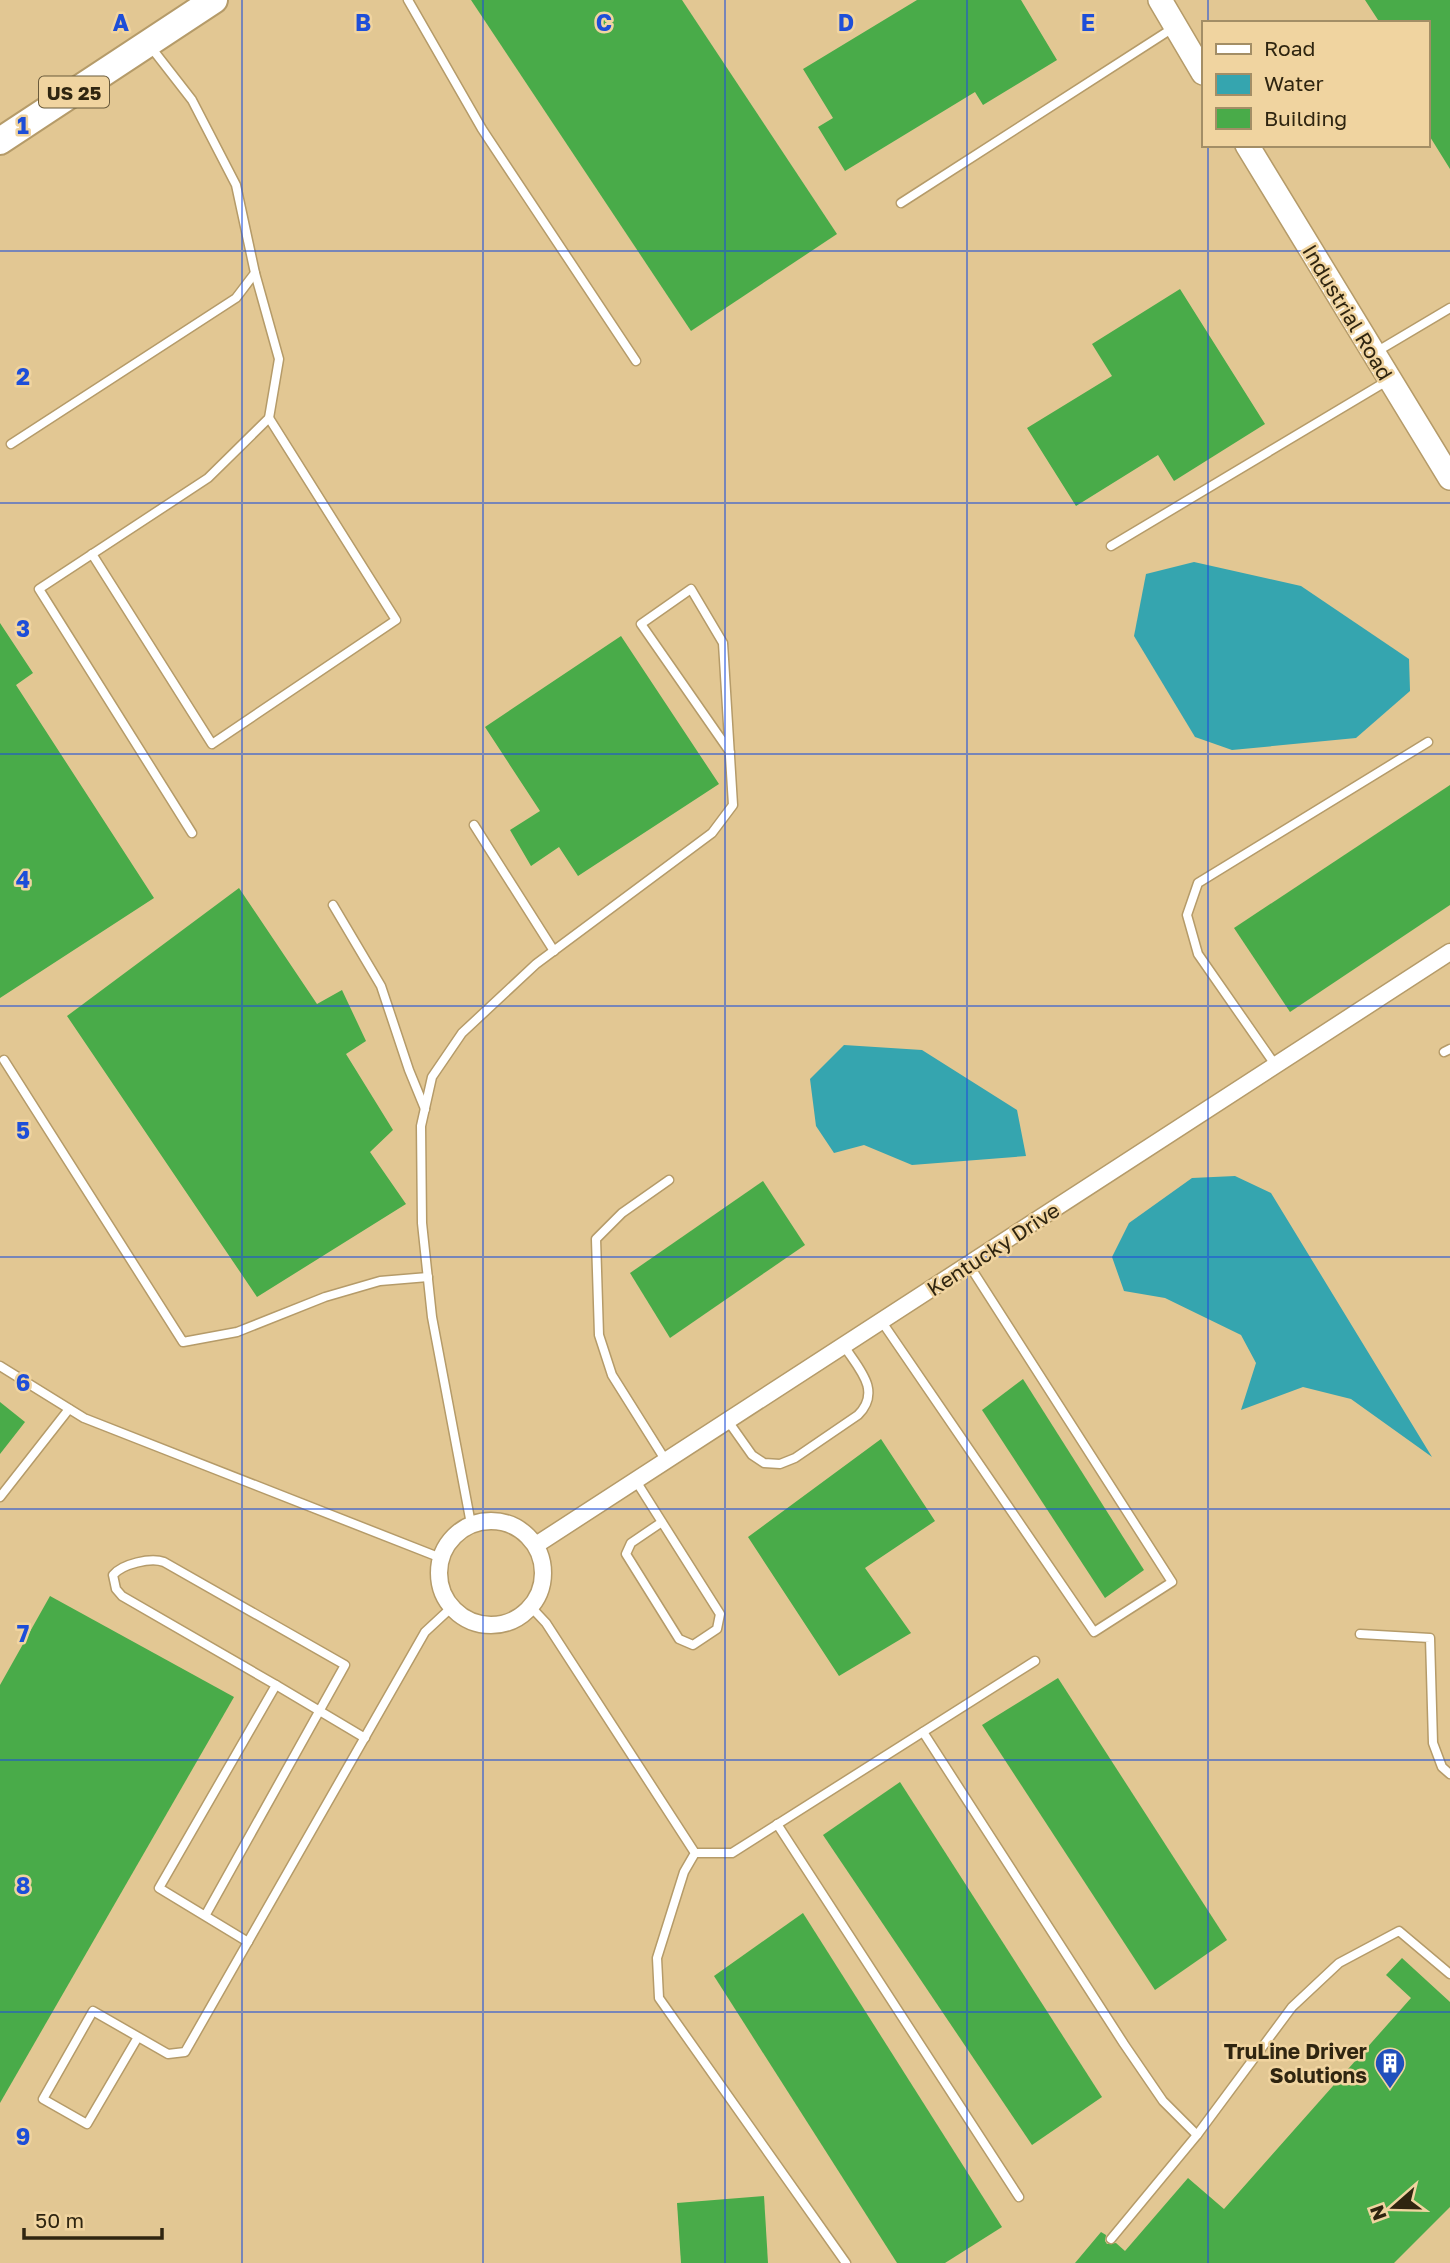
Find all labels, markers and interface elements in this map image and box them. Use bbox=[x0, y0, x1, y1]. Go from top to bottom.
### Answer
text: A bbox=[113, 8, 130, 36]
text: B bbox=[355, 8, 371, 36]
text: C bbox=[596, 8, 612, 36]
text: D bbox=[838, 8, 854, 36]
text: E bbox=[1081, 8, 1095, 36]
legend bbox=[1202, 21, 1429, 147]
text: Road bbox=[1264, 35, 1315, 61]
text: Water bbox=[1264, 70, 1324, 96]
road number: US 25 bbox=[39, 76, 109, 108]
text: Building bbox=[1264, 105, 1347, 131]
text: 1 bbox=[17, 111, 29, 139]
street label: Industrial Road bbox=[1297, 239, 1399, 385]
text: 2 bbox=[16, 362, 30, 390]
text: 3 bbox=[16, 614, 30, 642]
text: 4 bbox=[16, 865, 30, 893]
text: 5 bbox=[16, 1116, 30, 1144]
street label: Kentucky Drive bbox=[922, 1197, 1064, 1301]
text: 6 bbox=[16, 1368, 30, 1396]
text: 7 bbox=[17, 1619, 29, 1647]
text: 8 bbox=[16, 1871, 30, 1899]
place label: TruLine Driver Solutions bbox=[1224, 2038, 1367, 2088]
building icon: TruLine Driver Solutions bbox=[1373, 2046, 1407, 2090]
text: 9 bbox=[16, 2122, 30, 2150]
north arrow bbox=[1359, 2172, 1429, 2242]
scale bar bbox=[24, 2196, 163, 2240]
text: N bbox=[1364, 2202, 1391, 2224]
text: 50 m bbox=[35, 2207, 84, 2233]

